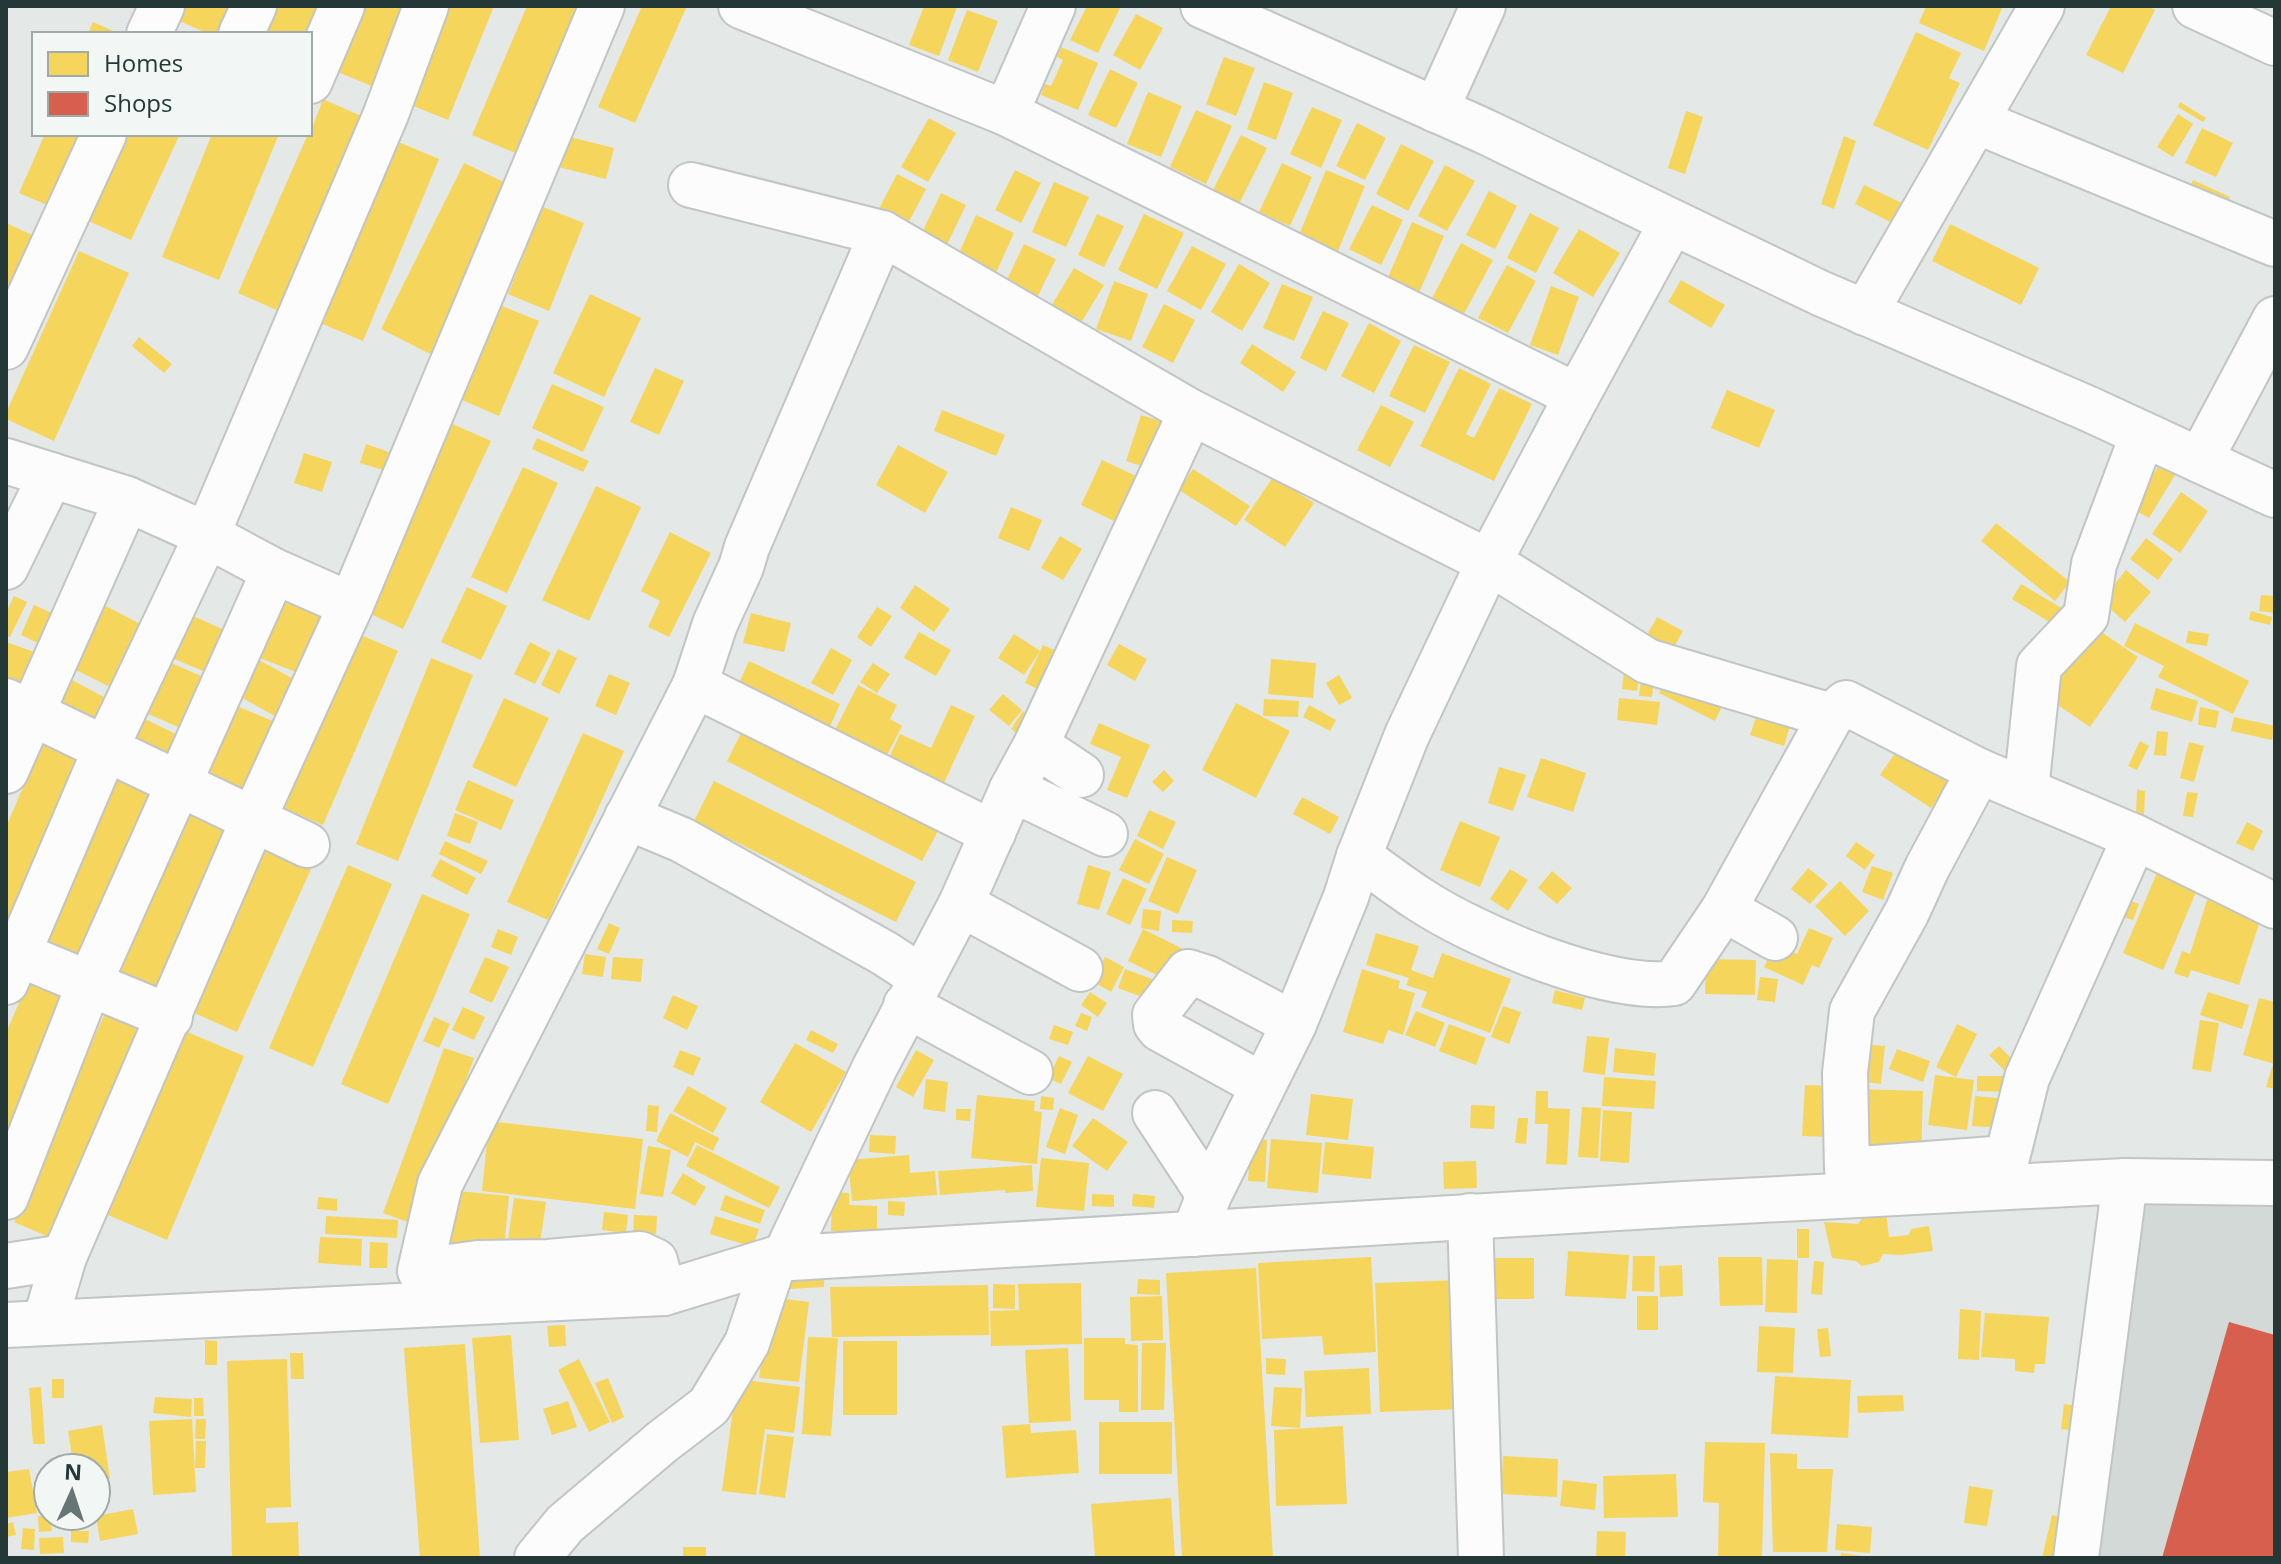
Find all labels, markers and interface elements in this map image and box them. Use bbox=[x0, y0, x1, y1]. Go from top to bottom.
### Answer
legend bbox=[32, 32, 312, 136]
text: Homes bbox=[104, 46, 183, 79]
text: Shops bbox=[104, 86, 172, 119]
north arrow bbox=[32, 1452, 112, 1532]
text: N bbox=[63, 1456, 83, 1486]

